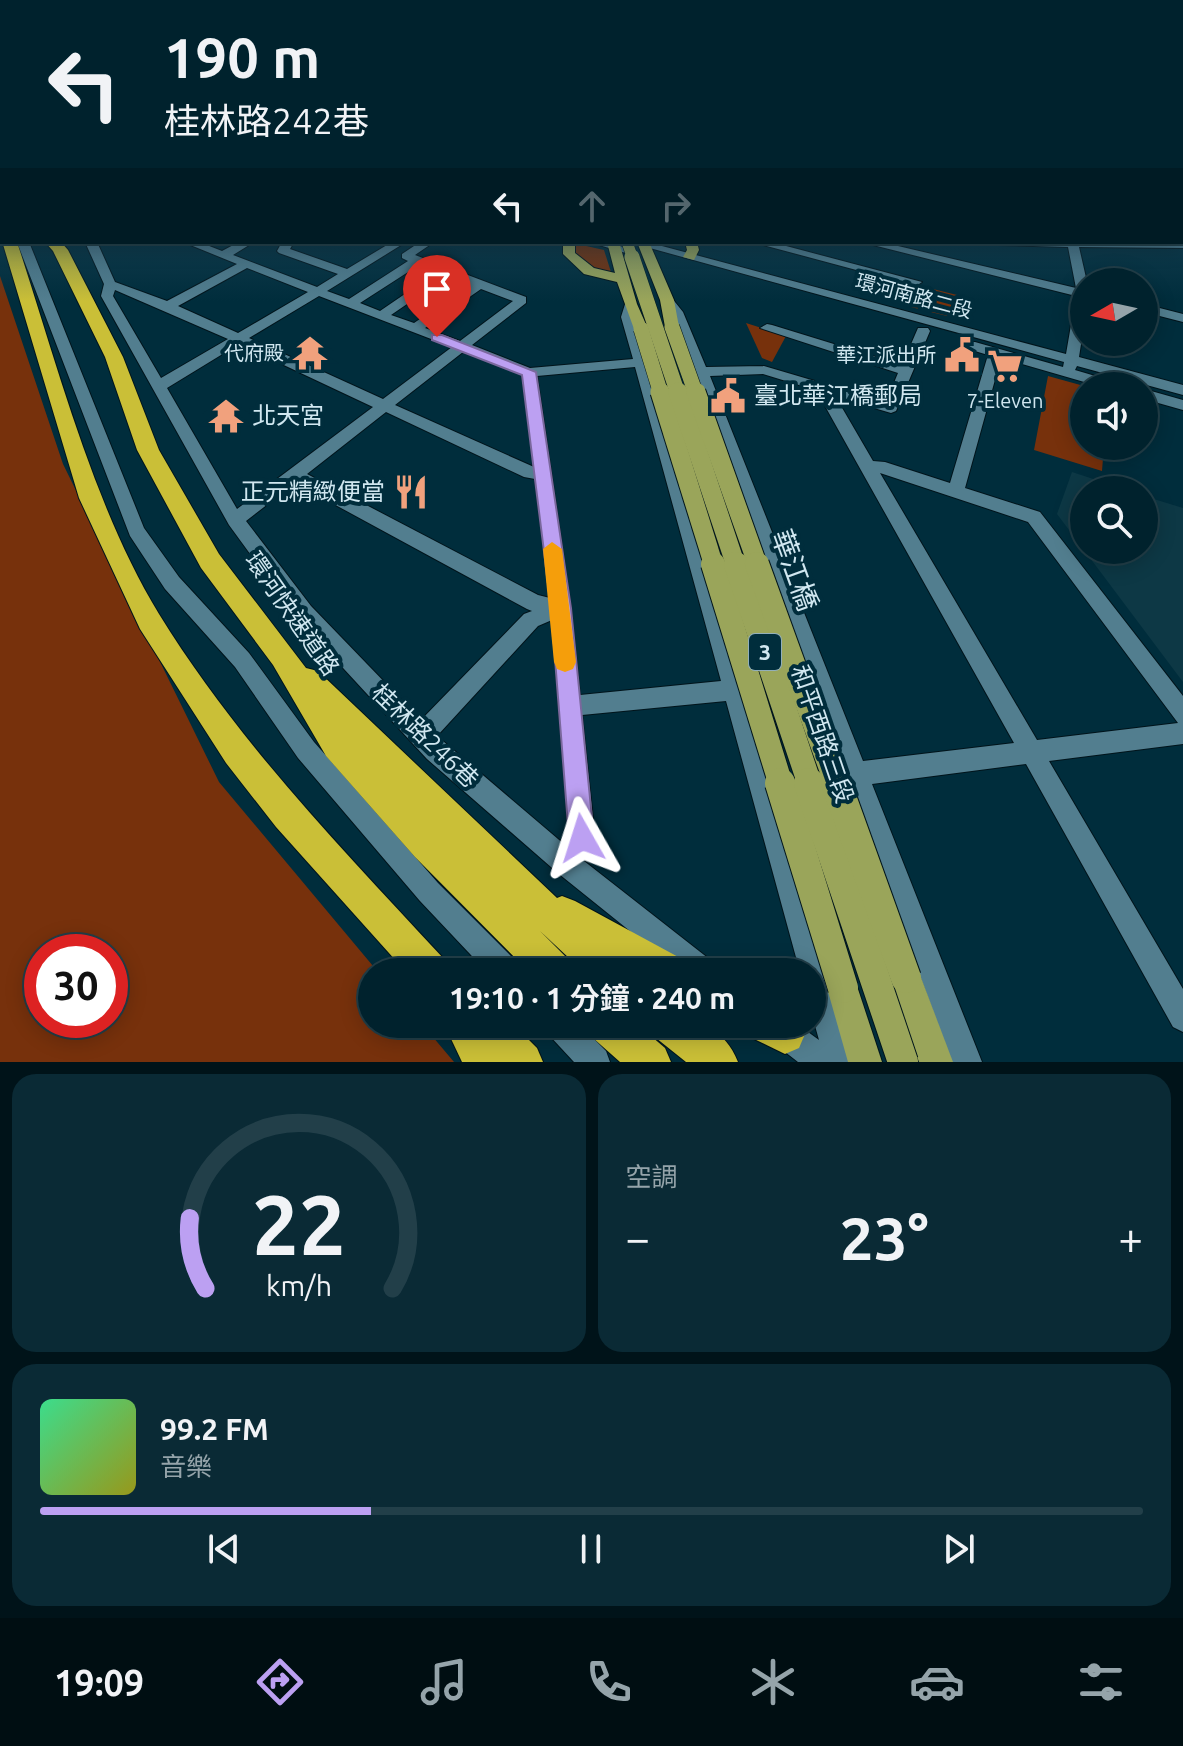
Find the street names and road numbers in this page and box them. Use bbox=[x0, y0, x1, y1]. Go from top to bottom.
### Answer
street label: 環河南路二段 bbox=[853, 269, 975, 322]
street label: 華江橋 bbox=[767, 525, 824, 615]
street label: 環河快速道路 bbox=[240, 547, 345, 680]
road number: 3 bbox=[749, 634, 781, 670]
street label: 和平西路三段 bbox=[786, 661, 859, 806]
street label: 桂林路246巷 bbox=[367, 678, 484, 793]

